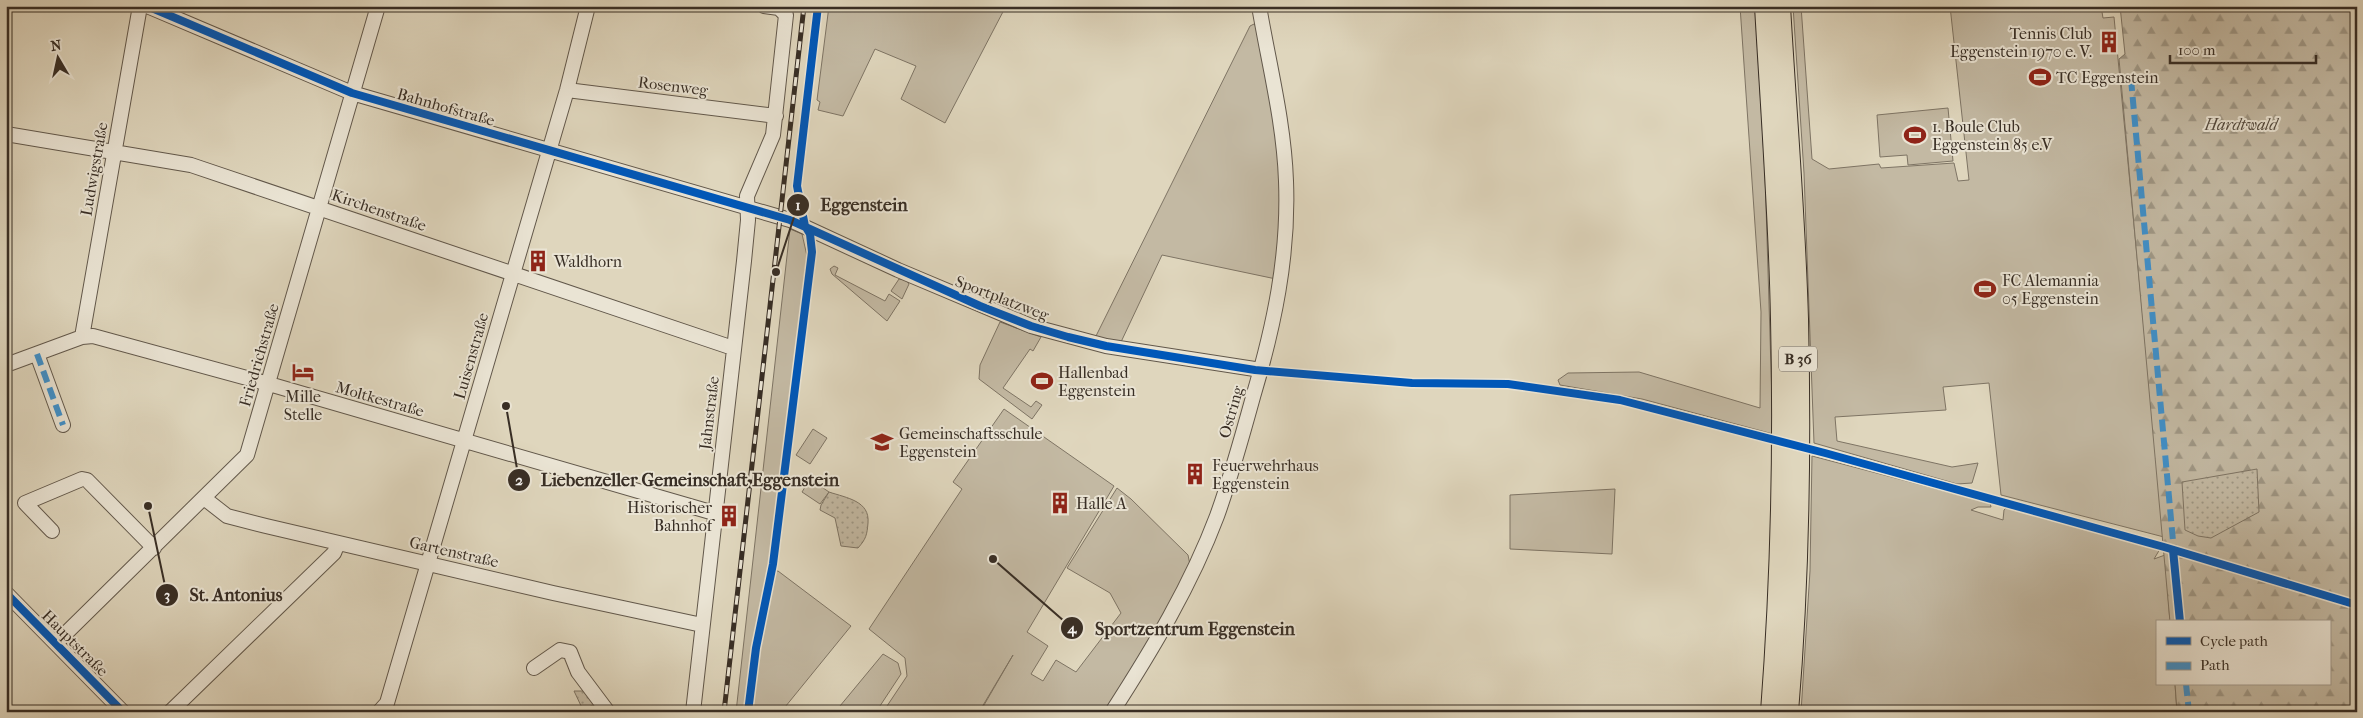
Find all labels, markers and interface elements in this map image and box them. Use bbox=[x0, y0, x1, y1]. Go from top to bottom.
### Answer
place label: Tennis Club Eggenstein 1970 e. V. bbox=[1950, 24, 2092, 61]
building icon: Tennis Club Eggenstein 1970 e. V. bbox=[2096, 29, 2122, 55]
north arrow bbox=[32, 32, 82, 82]
scale bar bbox=[2170, 32, 2317, 64]
text: N bbox=[49, 36, 63, 55]
text: 100 m bbox=[2178, 41, 2216, 59]
sports icon: TC Eggenstein bbox=[2027, 64, 2053, 90]
place label: TC Eggenstein bbox=[2056, 68, 2159, 87]
street label: Rosenweg bbox=[637, 72, 710, 100]
street label: Bahnhofstraße bbox=[395, 84, 497, 130]
park label: Hardtwald bbox=[2204, 115, 2279, 134]
place label: 1. Boule Club Eggenstein 85 e.V bbox=[1932, 117, 2052, 154]
street label: Ludwigstraße bbox=[76, 121, 112, 217]
sports icon: 1. Boule Club Eggenstein 85 e.V bbox=[1902, 122, 1928, 148]
street label: Kirchenstraße bbox=[329, 185, 429, 235]
callout: Eggenstein bbox=[785, 189, 918, 222]
text: Eggenstein bbox=[820, 195, 908, 216]
text: 1 bbox=[795, 196, 801, 214]
building icon: Waldhorn bbox=[525, 248, 551, 274]
place label: Waldhorn bbox=[553, 252, 623, 271]
street label: Sportplatzweg bbox=[952, 271, 1052, 325]
place label: FC Alemannia 05 Eggenstein bbox=[2002, 271, 2099, 308]
sports icon: FC Alemannia 05 Eggenstein bbox=[1972, 276, 1998, 302]
street label: Friedrichstraße bbox=[235, 301, 283, 409]
street label: Luisenstraße bbox=[450, 311, 492, 401]
road number: B 36 bbox=[1779, 346, 1817, 372]
hotel icon: Mille Stelle bbox=[290, 359, 316, 385]
place label: Hallenbad Eggenstein bbox=[1058, 363, 1136, 400]
sports icon: Hallenbad Eggenstein bbox=[1029, 368, 1055, 394]
street label: Jahnstraße bbox=[695, 375, 723, 453]
street label: Moltkestraße bbox=[334, 377, 426, 421]
street label: Ostring bbox=[1214, 383, 1248, 440]
place label: Mille Stelle bbox=[284, 387, 322, 424]
place label: Gemeinschaftsschule Eggenstein bbox=[899, 424, 1043, 461]
school or university icon: Gemeinschaftsschule Eggenstein bbox=[869, 429, 895, 455]
place label: Feuerwehrhaus Eggenstein bbox=[1212, 456, 1319, 493]
building icon: Feuerwehrhaus Eggenstein bbox=[1182, 461, 1208, 487]
callout: Liebenzeller Gemeinschaft Eggenstein bbox=[506, 463, 850, 496]
text: Liebenzeller Gemeinschaft Eggenstein bbox=[541, 470, 840, 491]
text: 2 bbox=[515, 471, 523, 489]
building icon: Halle A bbox=[1047, 490, 1073, 516]
place label: Halle A bbox=[1076, 494, 1127, 513]
place label: Historischer Bahnhof bbox=[627, 498, 716, 535]
building icon: Historischer Bahnhof bbox=[716, 503, 742, 529]
street label: Gartenstraße bbox=[408, 533, 501, 572]
callout: St. Antonius bbox=[155, 578, 292, 611]
text: St. Antonius bbox=[190, 585, 283, 606]
text: 3 bbox=[164, 586, 170, 604]
street label: Hauptstraße bbox=[38, 606, 112, 680]
callout: Sportzentrum Eggenstein bbox=[1060, 612, 1305, 645]
text: 4 bbox=[1067, 619, 1078, 637]
text: Sportzentrum Eggenstein bbox=[1095, 619, 1295, 640]
legend bbox=[2156, 620, 2330, 686]
text: Cycle path bbox=[2200, 632, 2268, 650]
text: Path bbox=[2200, 656, 2230, 674]

